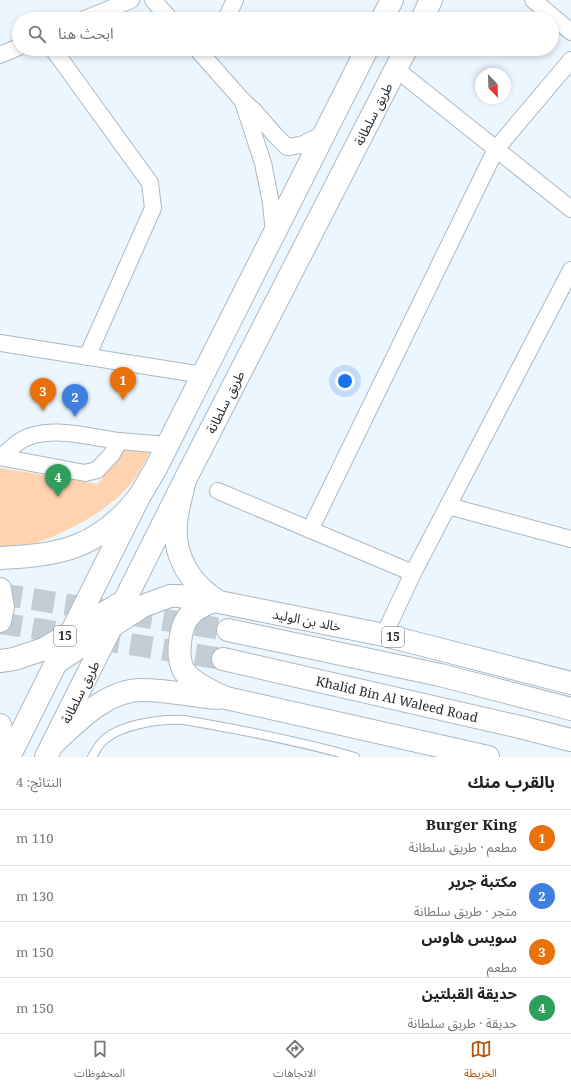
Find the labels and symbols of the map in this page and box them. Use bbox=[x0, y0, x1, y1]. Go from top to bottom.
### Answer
north arrow bbox=[475, 68, 511, 104]
street label: طريق سلطانة bbox=[349, 79, 397, 148]
pin: 1 bbox=[110, 367, 136, 400]
street label: طريق سلطانة bbox=[201, 367, 249, 436]
your location bbox=[335, 371, 355, 391]
pin: 3 bbox=[30, 378, 56, 411]
pin: 2 bbox=[62, 384, 88, 417]
pin: 4 bbox=[45, 464, 71, 497]
street label: خالد بن الوليد bbox=[271, 605, 343, 636]
road number: 15 bbox=[54, 626, 76, 646]
road number: 15 bbox=[382, 627, 404, 647]
street label: طريق سلطانة bbox=[56, 657, 104, 726]
street label: Khalid Bin Al Waleed Road bbox=[314, 672, 480, 726]

